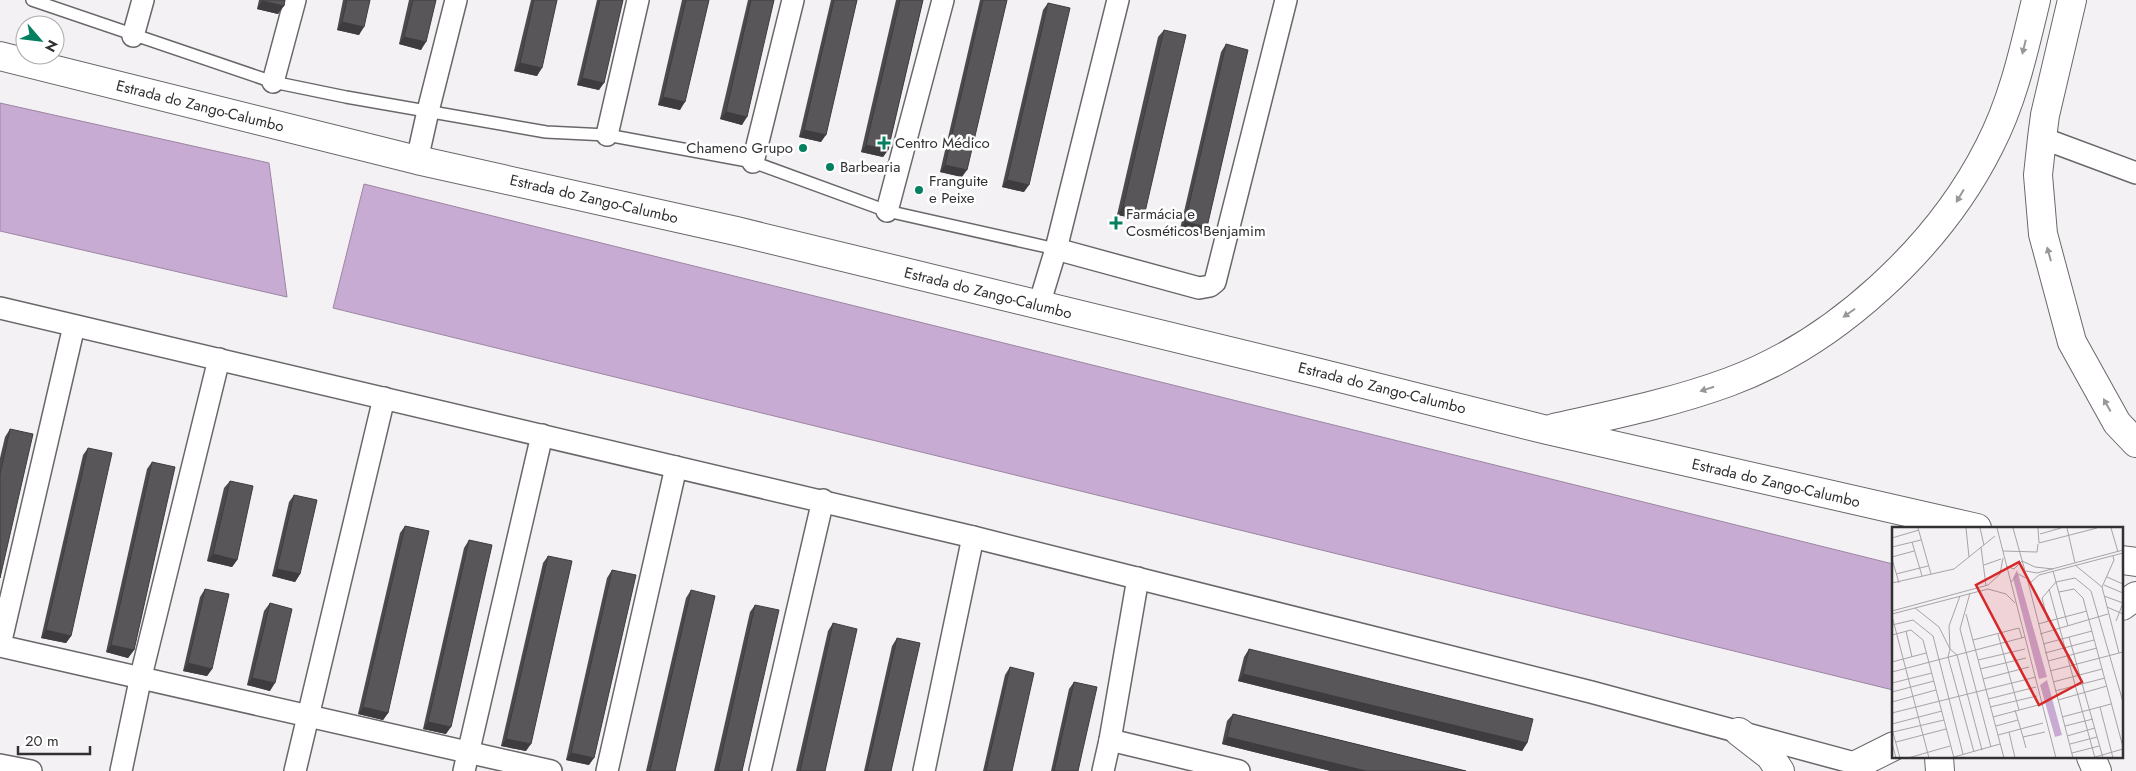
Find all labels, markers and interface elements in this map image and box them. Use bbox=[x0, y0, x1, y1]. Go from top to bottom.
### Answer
north arrow bbox=[15, 15, 65, 65]
text: N bbox=[40, 36, 63, 56]
one-way arrow bbox=[2020, 40, 2028, 55]
street label: Estrada do Zango-Calumbo bbox=[114, 75, 286, 137]
place label: Centro Médico bbox=[895, 132, 990, 154]
marker: Centro Médico bbox=[877, 136, 891, 150]
place label: Chameno Grupo bbox=[686, 137, 793, 159]
marker: Chameno Grupo bbox=[797, 142, 809, 154]
place label: Barbearia bbox=[840, 156, 900, 178]
marker: Barbearia bbox=[824, 161, 836, 173]
street label: Estrada do Zango-Calumbo bbox=[508, 169, 680, 229]
place label: Franguite e Peixe bbox=[929, 170, 988, 209]
marker: Franguite e Peixe bbox=[913, 184, 925, 196]
one-way arrow bbox=[1956, 189, 1965, 202]
place label: Farmácia e Cosméticos Benjamim bbox=[1126, 203, 1266, 242]
marker: Farmácia e Cosméticos Benjamim bbox=[1110, 217, 1122, 229]
one-way arrow bbox=[2044, 247, 2052, 262]
street label: Estrada do Zango-Calumbo bbox=[902, 262, 1074, 324]
one-way arrow bbox=[1842, 308, 1856, 318]
street label: Estrada do Zango-Calumbo bbox=[1296, 357, 1468, 419]
one-way arrow bbox=[1699, 386, 1714, 394]
one-way arrow bbox=[2103, 397, 2111, 412]
street label: Estrada do Zango-Calumbo bbox=[1690, 453, 1862, 513]
inset map bbox=[1892, 527, 2124, 758]
scale bar bbox=[18, 724, 90, 756]
text: 20 m bbox=[25, 730, 59, 752]

